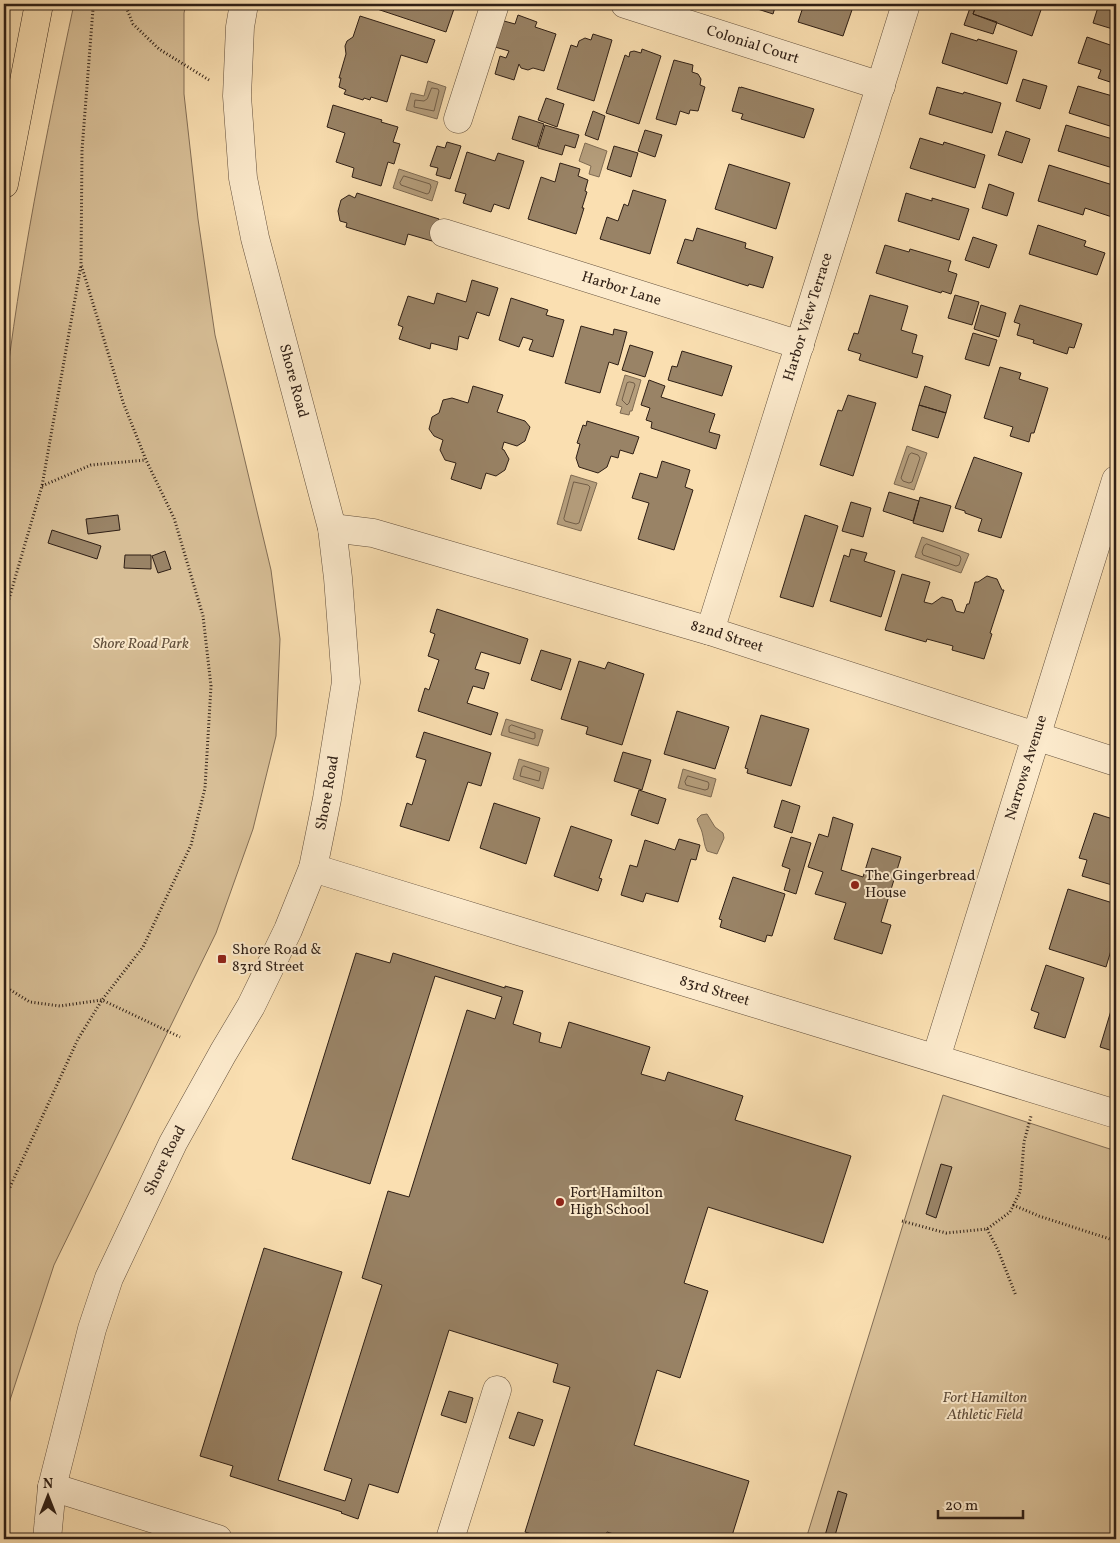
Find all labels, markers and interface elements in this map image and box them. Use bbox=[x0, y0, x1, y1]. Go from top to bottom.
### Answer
street label: Colonial Court bbox=[703, 20, 802, 70]
street label: Harbor View Terrace bbox=[778, 250, 838, 384]
street label: Harbor Lane bbox=[579, 266, 664, 311]
street label: Shore Road bbox=[273, 342, 313, 420]
street label: 82nd Street bbox=[688, 615, 766, 658]
park label: Shore Road Park bbox=[93, 634, 189, 655]
street label: Narrows Avenue bbox=[1000, 712, 1053, 823]
street label: Shore Road bbox=[310, 754, 344, 832]
place label: The Gingerbread House bbox=[865, 866, 976, 904]
marker: The Gingerbread House bbox=[849, 879, 861, 891]
place label: Shore Road & 83rd Street bbox=[232, 940, 322, 978]
marker: Shore Road & 83rd Street bbox=[216, 953, 228, 965]
street label: 83rd Street bbox=[677, 970, 752, 1012]
street label: Shore Road bbox=[139, 1122, 191, 1199]
place label: Fort Hamilton High School bbox=[570, 1183, 663, 1221]
marker: Fort Hamilton High School bbox=[554, 1196, 566, 1208]
park label: Fort Hamilton Athletic Field bbox=[943, 1388, 1028, 1426]
north arrow bbox=[22, 1470, 72, 1520]
text: N bbox=[43, 1475, 53, 1494]
scale bar bbox=[938, 1488, 1022, 1520]
text: 20 m bbox=[945, 1496, 978, 1517]

